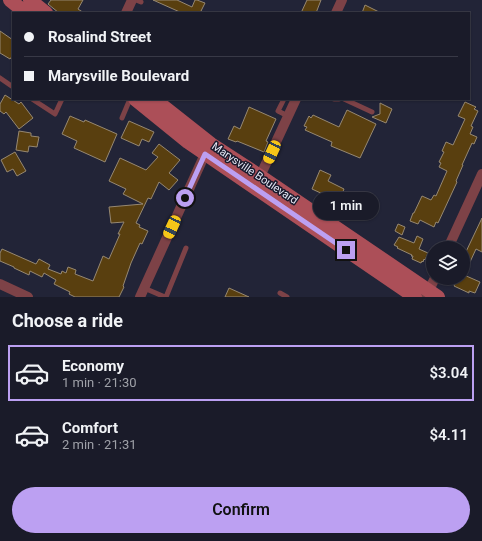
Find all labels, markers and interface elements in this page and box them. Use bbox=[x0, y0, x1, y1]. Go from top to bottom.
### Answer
text: Rosalind Street bbox=[48, 28, 151, 46]
text: Marysville Boulevard bbox=[48, 67, 189, 85]
car bbox=[261, 139, 283, 165]
street label: Marysville Boulevard bbox=[209, 140, 300, 207]
route start bbox=[176, 189, 194, 207]
callout: 1 min bbox=[313, 192, 379, 220]
text: 1 min bbox=[330, 198, 362, 213]
car bbox=[161, 214, 183, 240]
route end bbox=[337, 241, 355, 259]
map controls bbox=[426, 241, 470, 285]
button: layers bbox=[426, 241, 470, 285]
text: Choose a ride bbox=[12, 310, 123, 331]
icon: car bbox=[14, 355, 50, 391]
text: Economy bbox=[62, 357, 124, 375]
text: $3.04 bbox=[429, 364, 468, 382]
text: 1 min · 21:30 bbox=[62, 375, 137, 390]
icon: car bbox=[14, 417, 50, 453]
text: Comfort bbox=[62, 419, 118, 437]
text: $4.11 bbox=[429, 426, 468, 444]
text: 2 min · 21:31 bbox=[62, 437, 137, 452]
button: Confirm bbox=[12, 487, 470, 533]

